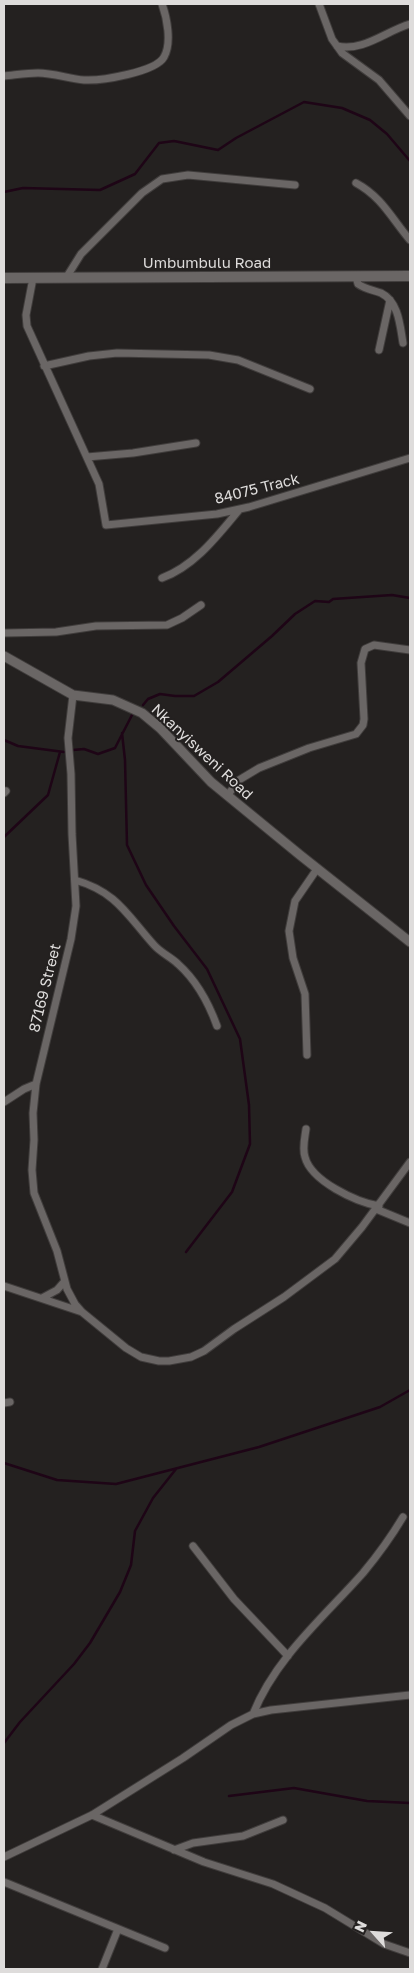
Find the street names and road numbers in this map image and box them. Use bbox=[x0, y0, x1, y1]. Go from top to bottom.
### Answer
street label: Umbumbulu Road bbox=[143, 254, 271, 272]
street label: 84075 Track bbox=[213, 470, 301, 508]
street label: Nkanyisweni Road bbox=[148, 700, 256, 804]
street label: 87169 Street bbox=[25, 942, 65, 1034]

